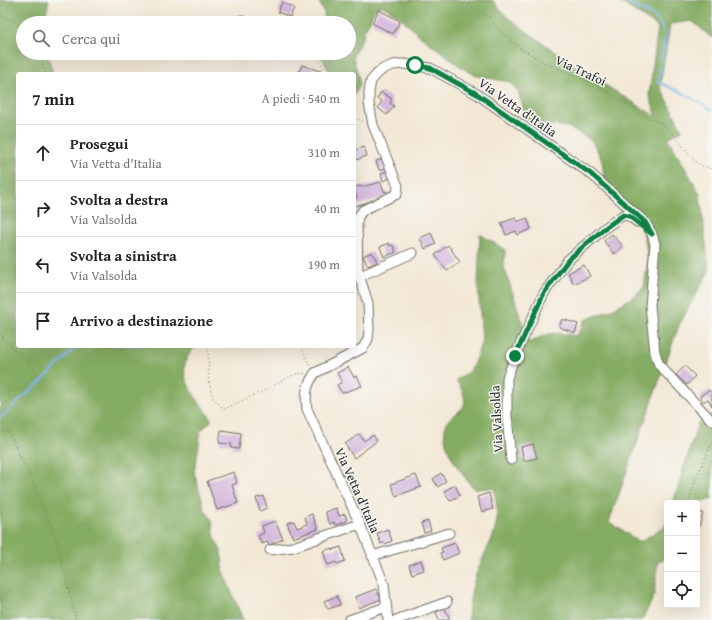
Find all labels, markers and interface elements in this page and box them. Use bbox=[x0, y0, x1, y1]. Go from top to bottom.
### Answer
search box bbox=[16, 16, 356, 60]
icon: search bbox=[30, 27, 52, 49]
text: Cerca qui bbox=[62, 28, 120, 49]
street label: Via Trafoi bbox=[552, 50, 610, 91]
route start bbox=[406, 56, 424, 74]
street label: Via Vetta d'Italia bbox=[475, 73, 561, 142]
text: 7 min bbox=[32, 86, 74, 111]
text: A piedi · 540 m bbox=[262, 89, 340, 108]
text: Prosegui bbox=[70, 133, 128, 154]
icon: ahead bbox=[32, 142, 54, 164]
text: 310 m bbox=[308, 143, 340, 162]
text: Via Vetta d'Italia bbox=[70, 154, 162, 173]
text: Svolta a destra bbox=[70, 189, 168, 210]
icon: right bbox=[32, 198, 54, 220]
text: 40 m bbox=[314, 199, 340, 218]
text: Via Valsolda bbox=[70, 210, 137, 229]
text: Svolta a sinistra bbox=[70, 245, 177, 266]
icon: left bbox=[32, 254, 54, 276]
text: 190 m bbox=[308, 255, 340, 274]
text: Via Valsolda bbox=[70, 266, 137, 285]
icon: arrive bbox=[32, 310, 54, 332]
text: Arrivo a destinazione bbox=[70, 310, 213, 331]
route end bbox=[506, 347, 524, 365]
street label: Via Valsolda bbox=[485, 384, 508, 453]
street label: Via Vetta d'Italia bbox=[330, 444, 385, 537]
map controls bbox=[664, 500, 700, 608]
button: + bbox=[664, 500, 700, 536]
button: − bbox=[664, 536, 700, 572]
button: locate bbox=[664, 572, 700, 608]

